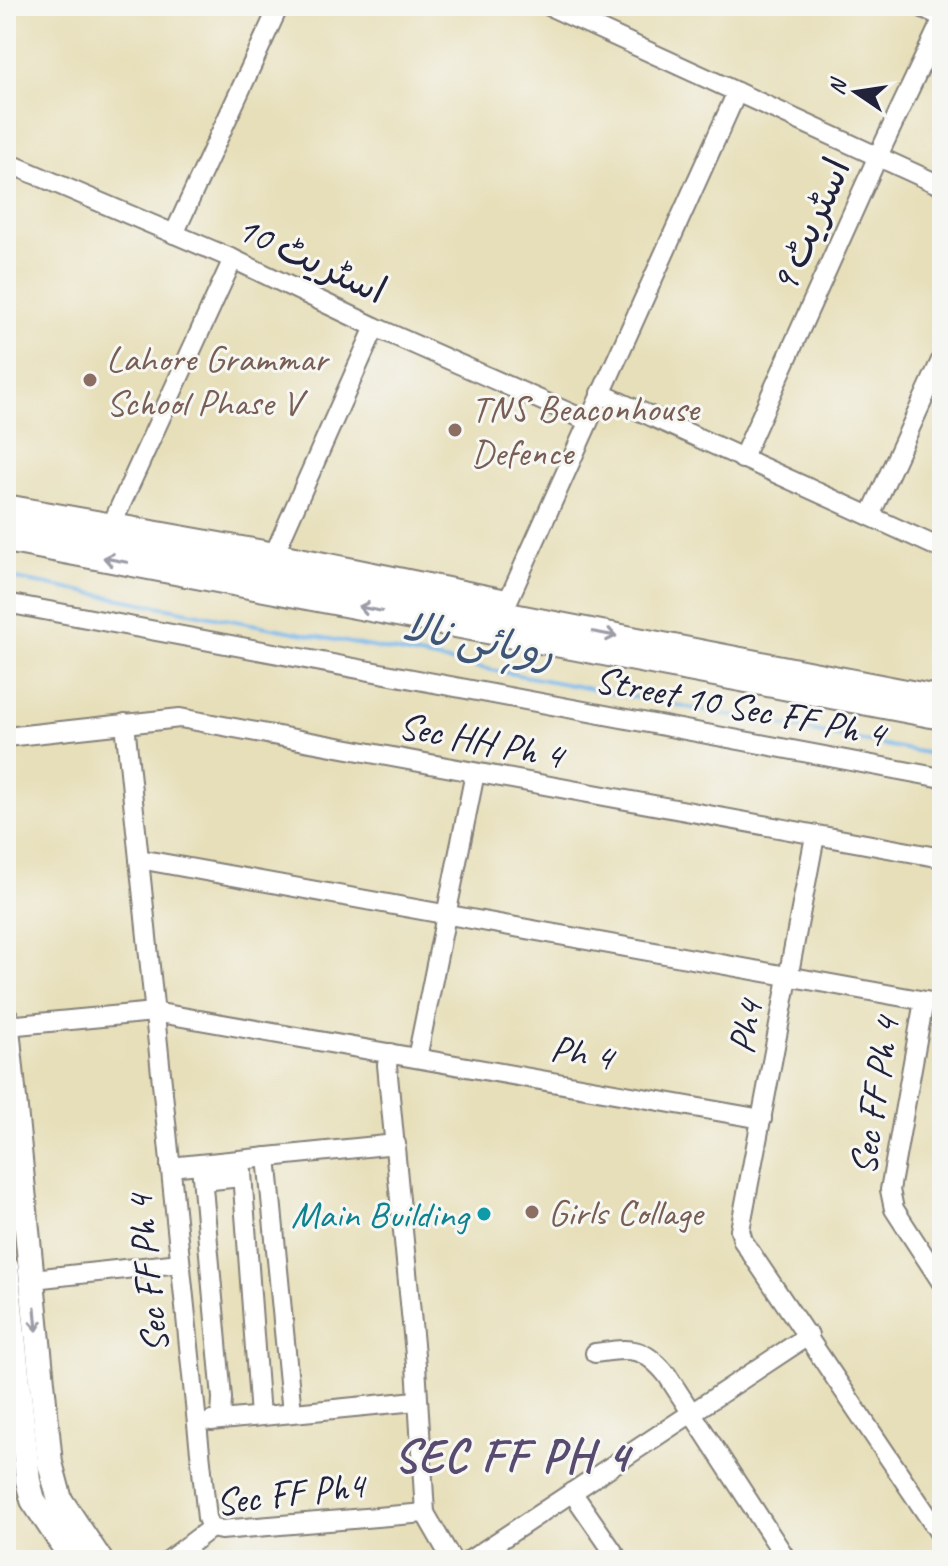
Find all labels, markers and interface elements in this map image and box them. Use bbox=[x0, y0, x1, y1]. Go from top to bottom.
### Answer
north arrow bbox=[816, 52, 896, 132]
text: N bbox=[822, 75, 853, 98]
street label: اسٹریٹ 9 bbox=[760, 151, 861, 300]
street label: اسٹریٹ 10 bbox=[230, 204, 394, 314]
place label: Lahore Grammar School Phase V bbox=[106, 335, 331, 426]
marker: Lahore Grammar School Phase V bbox=[81, 371, 99, 389]
place label: TNS Beaconhouse Defence bbox=[471, 385, 701, 476]
marker: TNS Beaconhouse Defence bbox=[446, 421, 464, 439]
one-way arrow bbox=[103, 552, 128, 567]
one-way arrow bbox=[358, 601, 383, 616]
water label: روہائی نالا bbox=[398, 601, 559, 684]
one-way arrow bbox=[592, 627, 617, 642]
street label: Street 10 Sec FF Ph 4 bbox=[591, 655, 892, 758]
street label: Sec HH Ph 4 bbox=[395, 702, 571, 780]
street label: Ph4 bbox=[717, 993, 774, 1057]
street label: Sec FF Ph 4 bbox=[839, 1010, 911, 1178]
street label: Ph 4 bbox=[547, 1024, 620, 1082]
street label: Sec FF Ph 4 bbox=[115, 1189, 179, 1355]
place label: Girls Collage bbox=[548, 1189, 705, 1236]
place label: Main Building bbox=[291, 1191, 471, 1238]
marker: Girls Collage bbox=[523, 1203, 541, 1221]
marker: Main Building bbox=[475, 1205, 493, 1223]
one-way arrow bbox=[29, 1305, 44, 1332]
district label: SEC FF PH 4 bbox=[394, 1427, 633, 1485]
street label: Sec FF Ph4 bbox=[213, 1461, 371, 1526]

